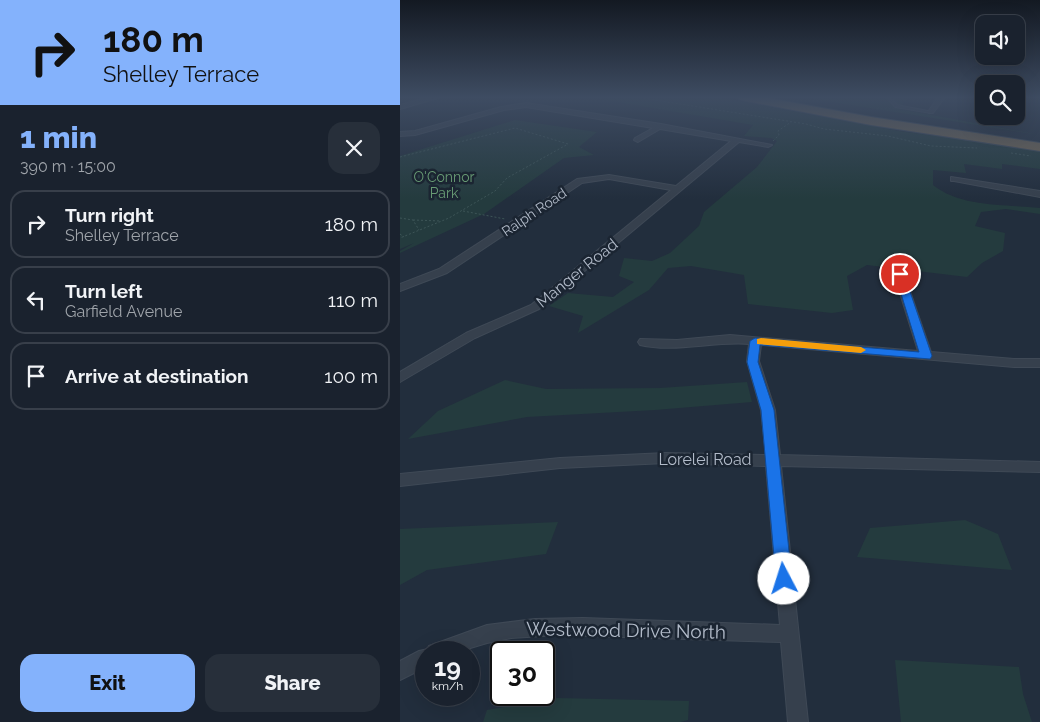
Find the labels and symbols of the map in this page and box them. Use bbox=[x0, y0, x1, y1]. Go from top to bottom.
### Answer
park label: O'Connor Park bbox=[414, 169, 474, 201]
street label: Ralph Road bbox=[499, 185, 569, 239]
street label: Manger Road bbox=[533, 234, 621, 312]
pin bbox=[879, 253, 921, 295]
street label: Lorelei Road bbox=[658, 450, 752, 469]
position arrow bbox=[757, 552, 809, 604]
street label: Westwood Drive North bbox=[526, 617, 726, 643]
speed limit sign: 30 bbox=[490, 641, 555, 706]

